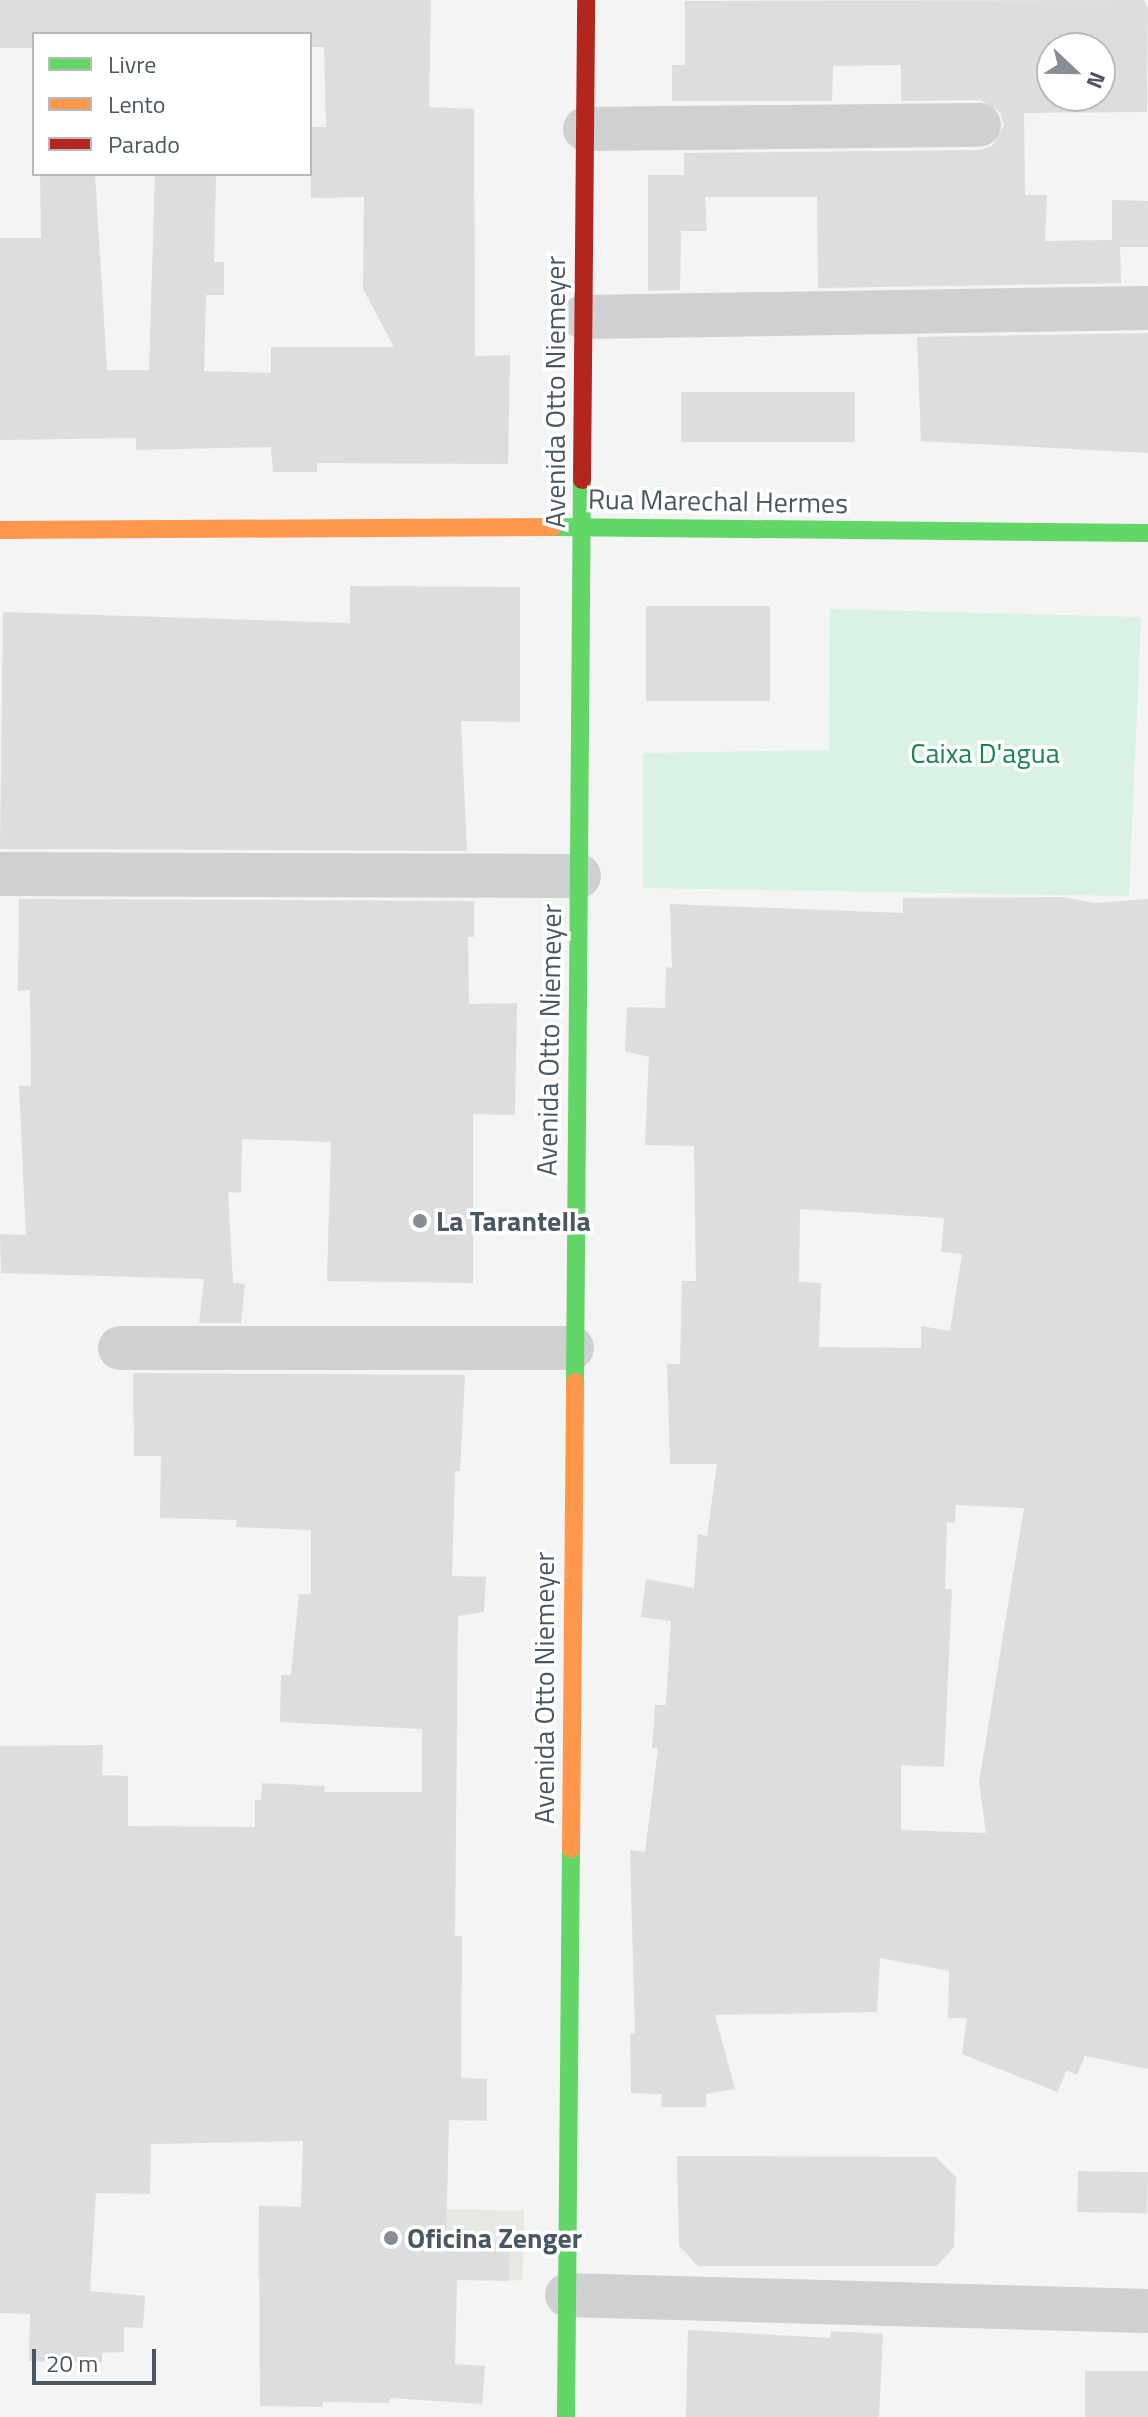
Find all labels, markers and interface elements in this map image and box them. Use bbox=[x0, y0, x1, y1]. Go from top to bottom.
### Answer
legend bbox=[32, 32, 312, 176]
north arrow bbox=[1036, 32, 1116, 112]
text: Livre bbox=[108, 46, 156, 82]
text: N bbox=[1078, 67, 1115, 94]
text: Lento bbox=[108, 86, 165, 122]
text: Parado bbox=[108, 126, 180, 162]
street label: Avenida Otto Niemeyer bbox=[538, 256, 572, 528]
street label: Rua Marechal Hermes bbox=[588, 482, 848, 520]
park label: Caixa D'agua bbox=[910, 736, 1060, 770]
street label: Avenida Otto Niemeyer bbox=[530, 904, 568, 1176]
place label: La Tarantella bbox=[436, 1204, 591, 1238]
marker: La Tarantella bbox=[411, 1212, 429, 1230]
street label: Avenida Otto Niemeyer bbox=[527, 1552, 561, 1824]
place label: Oficina Zenger bbox=[407, 2221, 582, 2255]
marker: Oficina Zenger bbox=[382, 2229, 400, 2247]
scale bar bbox=[36, 2333, 160, 2383]
text: 20 m bbox=[46, 2345, 98, 2381]

